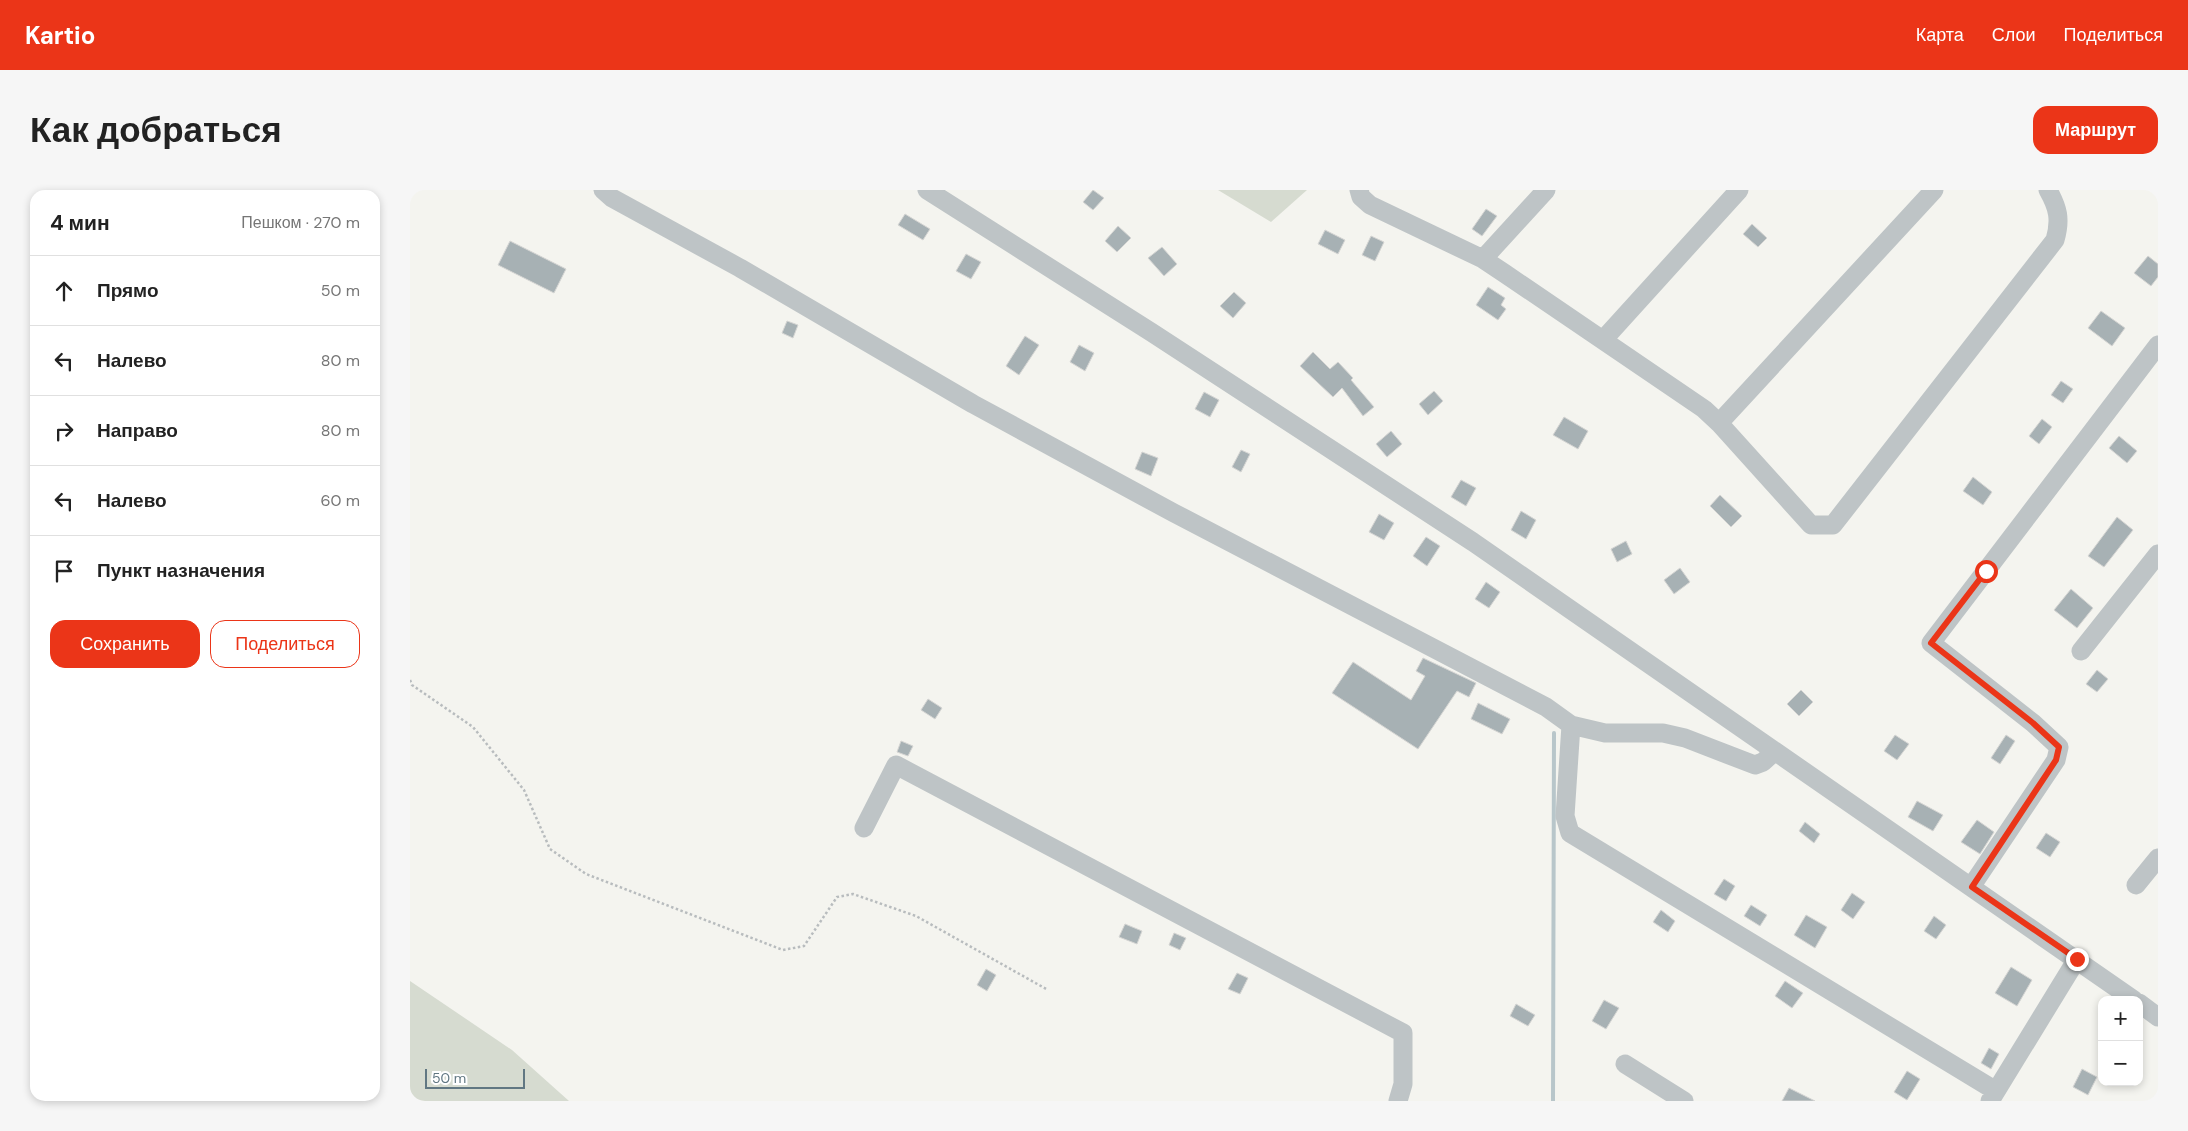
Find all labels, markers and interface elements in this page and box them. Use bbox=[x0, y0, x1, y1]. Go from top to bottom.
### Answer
text: Kartio bbox=[25, 20, 95, 51]
text: Карта bbox=[1916, 23, 1964, 47]
text: Слои bbox=[1992, 23, 2036, 47]
text: Поделиться bbox=[2064, 23, 2163, 47]
button: Маршрут bbox=[2033, 106, 2158, 154]
text: Как добраться bbox=[30, 107, 282, 153]
text: 4 мин bbox=[50, 209, 110, 237]
text: Пешком · 270 m bbox=[241, 212, 360, 233]
icon: ahead bbox=[50, 277, 78, 305]
text: Прямо bbox=[97, 278, 159, 303]
text: 50 m bbox=[321, 280, 360, 301]
icon: left bbox=[50, 347, 78, 375]
text: Налево bbox=[97, 348, 167, 373]
text: 80 m bbox=[321, 350, 360, 371]
icon: right bbox=[50, 417, 78, 445]
text: Направо bbox=[97, 418, 178, 443]
text: 80 m bbox=[321, 420, 360, 441]
icon: left bbox=[50, 487, 78, 515]
text: Налево bbox=[97, 488, 167, 513]
text: 60 m bbox=[320, 490, 360, 511]
icon: arrive bbox=[50, 557, 78, 585]
text: Пункт назначения bbox=[97, 558, 265, 583]
route start bbox=[1975, 560, 1998, 583]
button: Сохранить bbox=[50, 620, 200, 668]
button: Поделиться bbox=[210, 620, 360, 668]
route end bbox=[2066, 948, 2089, 971]
map controls bbox=[2098, 996, 2143, 1086]
button: + bbox=[2098, 996, 2143, 1041]
button: − bbox=[2098, 1041, 2143, 1086]
scale bar bbox=[425, 1066, 525, 1089]
text: 50 m bbox=[432, 1069, 466, 1087]

